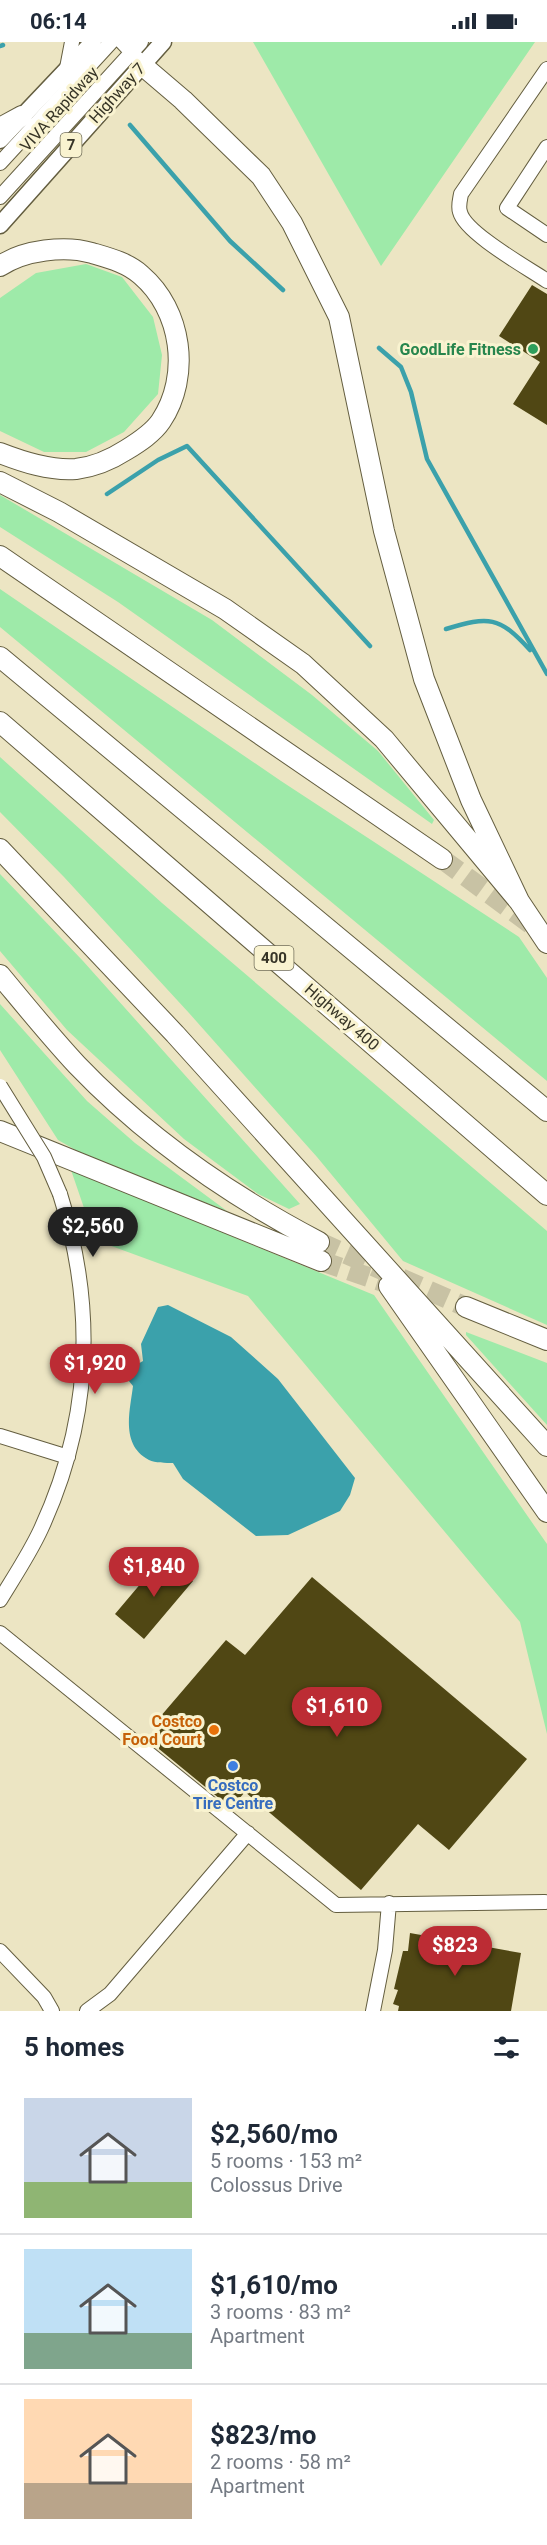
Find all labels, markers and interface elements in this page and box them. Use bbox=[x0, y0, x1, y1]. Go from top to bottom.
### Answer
text: 06:14 bbox=[30, 9, 87, 34]
street label: Highway 7 bbox=[85, 59, 149, 127]
street label: VIVA Rapidway bbox=[16, 62, 102, 155]
road number: 7 bbox=[60, 133, 82, 157]
place label: GoodLife Fitness bbox=[400, 340, 521, 359]
marker: GoodLife Fitness bbox=[526, 342, 540, 356]
road number: 400 bbox=[254, 946, 294, 970]
street label: Highway 400 bbox=[301, 980, 383, 1054]
pin: $2,560 bbox=[44, 1207, 142, 1258]
text: $2,560 bbox=[62, 1214, 124, 1238]
pin: $1,920 bbox=[46, 1344, 144, 1395]
text: $1,920 bbox=[64, 1351, 126, 1375]
pin: $1,840 bbox=[105, 1547, 203, 1598]
text: $1,840 bbox=[123, 1554, 185, 1578]
pin: $1,610 bbox=[288, 1687, 386, 1738]
text: $1,610 bbox=[306, 1694, 368, 1718]
place label: Costco Food Court bbox=[122, 1712, 203, 1749]
marker: Costco Food Court bbox=[207, 1723, 221, 1737]
marker: Costco Tire Centre bbox=[226, 1759, 240, 1773]
place label: Costco Tire Centre bbox=[193, 1776, 274, 1813]
pin: $823 bbox=[419, 1926, 491, 1977]
text: $823 bbox=[432, 1933, 478, 1957]
icon: filters bbox=[490, 2031, 523, 2064]
text: 5 homes bbox=[24, 2032, 125, 2062]
text: $2,560/mo bbox=[210, 2119, 338, 2149]
icon: home bbox=[72, 2122, 144, 2194]
text: 5 rooms · 153 m² bbox=[210, 2149, 362, 2173]
text: Colossus Drive bbox=[210, 2173, 343, 2197]
text: $1,610/mo bbox=[210, 2270, 338, 2300]
icon: home bbox=[72, 2273, 144, 2345]
text: 3 rooms · 83 m² bbox=[210, 2300, 351, 2324]
text: Apartment bbox=[210, 2324, 305, 2348]
text: $823/mo bbox=[210, 2420, 317, 2450]
icon: home bbox=[72, 2423, 144, 2495]
text: 2 rooms · 58 m² bbox=[210, 2450, 351, 2474]
text: Apartment bbox=[210, 2474, 305, 2498]

